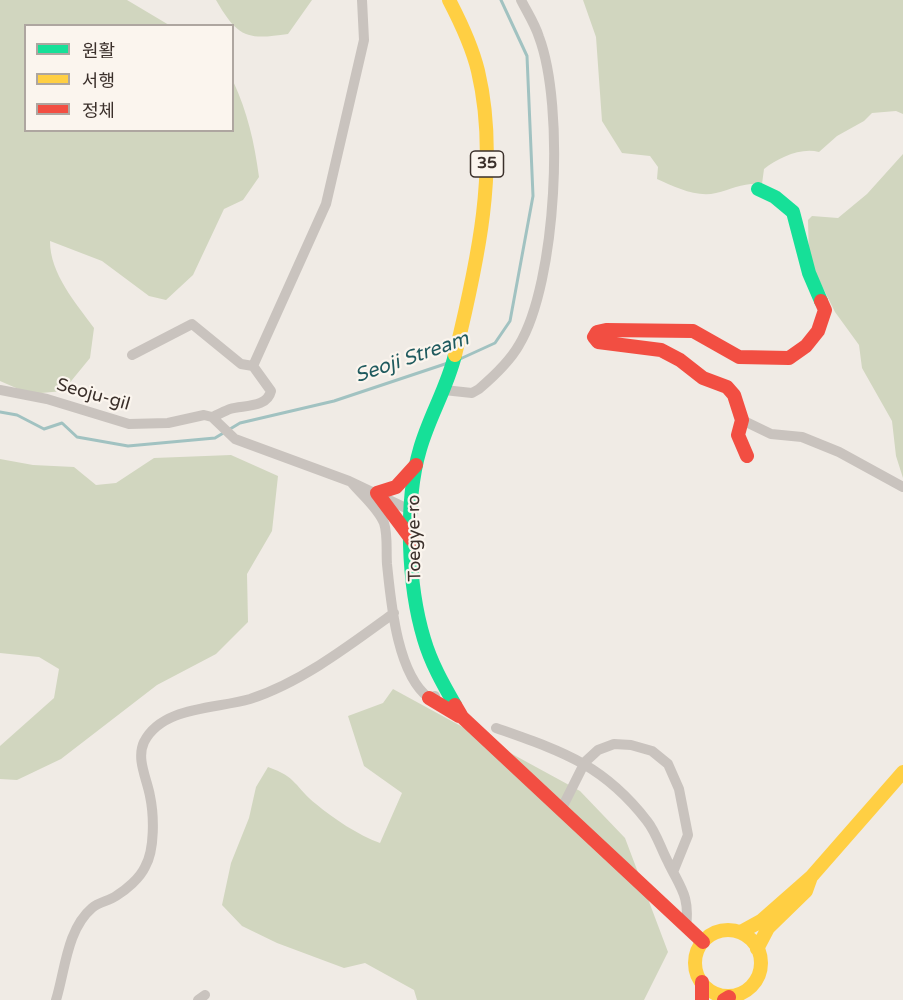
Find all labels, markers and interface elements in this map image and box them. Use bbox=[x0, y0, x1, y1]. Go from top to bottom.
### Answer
legend bbox=[24, 24, 234, 132]
text: 원활 bbox=[82, 40, 115, 62]
text: 서행 bbox=[82, 70, 115, 92]
text: 정체 bbox=[82, 100, 115, 122]
road number: 35 bbox=[470, 151, 504, 177]
water label: Seoji Stream bbox=[352, 327, 472, 389]
street label: Seoju-gil bbox=[54, 374, 132, 416]
street label: Toegye-ro bbox=[403, 494, 427, 582]

